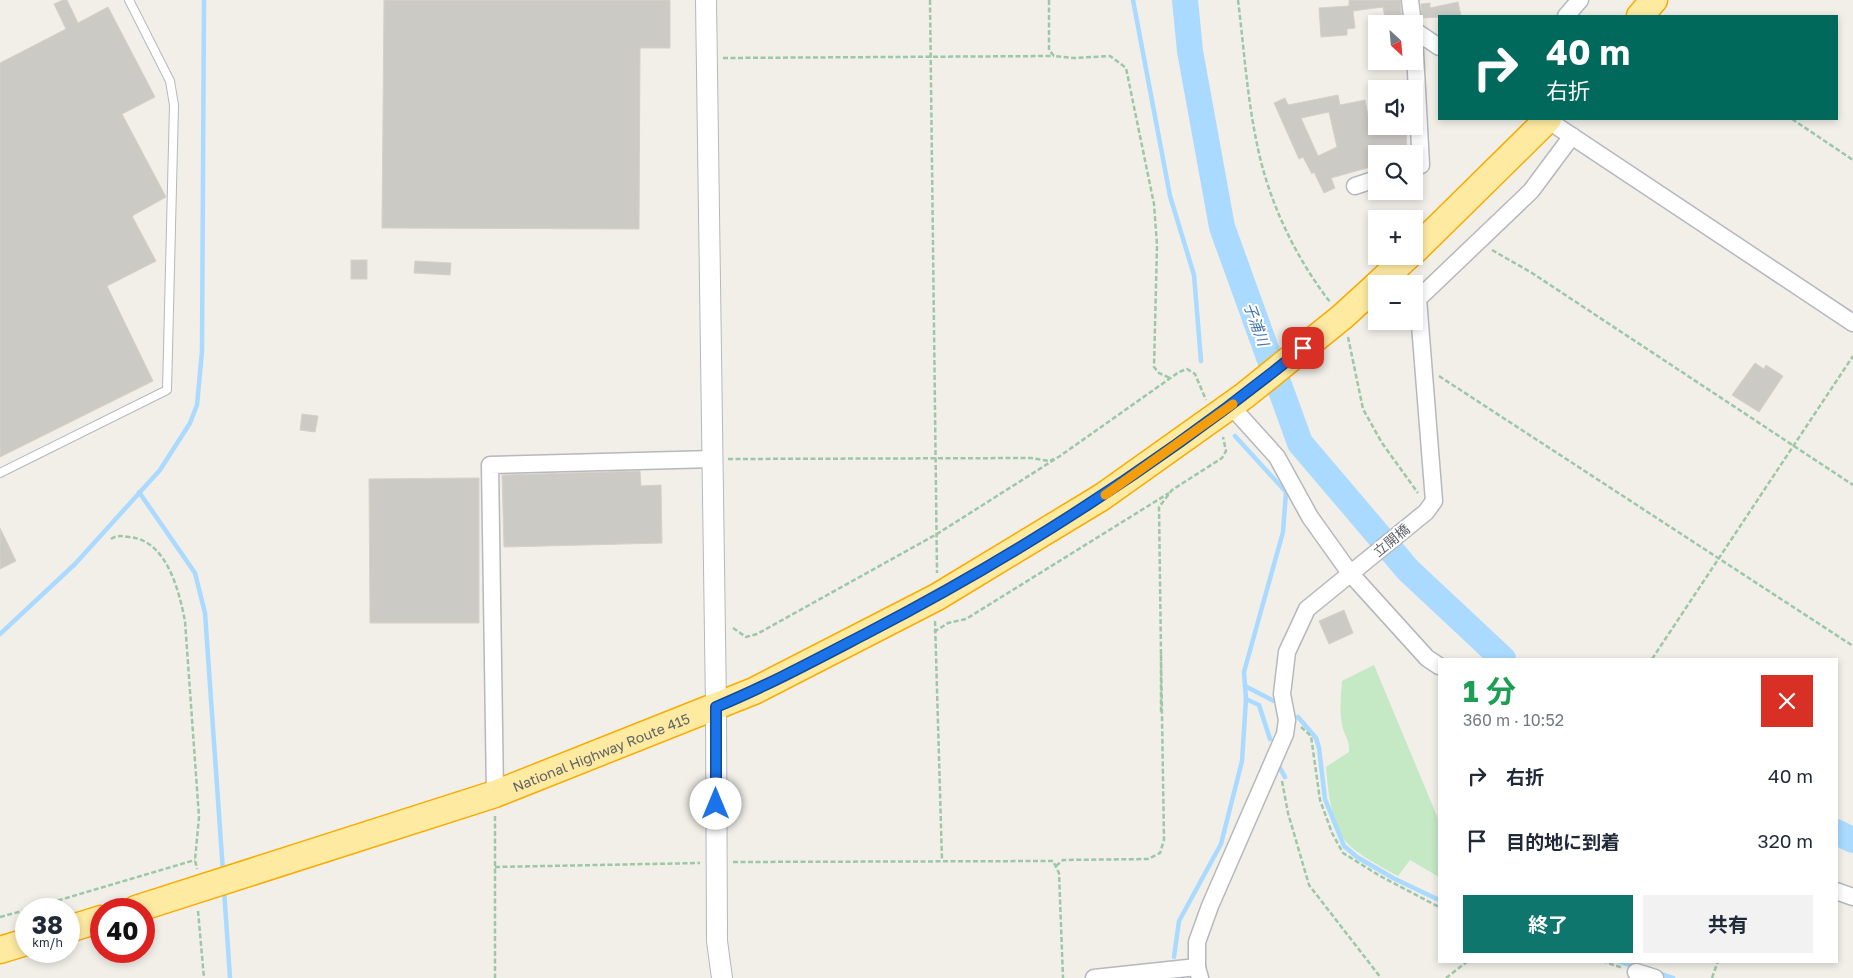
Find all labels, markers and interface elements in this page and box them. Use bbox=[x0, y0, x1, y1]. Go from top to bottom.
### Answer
north arrow bbox=[1368, 15, 1422, 70]
map controls bbox=[1368, 15, 1423, 330]
text: 40 m bbox=[1546, 31, 1630, 73]
icon: right bbox=[1463, 35, 1528, 100]
text: 右折 bbox=[1546, 77, 1590, 104]
button: sound bbox=[1368, 80, 1423, 135]
button: search bbox=[1368, 145, 1423, 200]
button: + bbox=[1368, 210, 1423, 265]
button: − bbox=[1368, 275, 1423, 330]
water label: 子浦川 bbox=[1241, 300, 1274, 350]
pin bbox=[1282, 327, 1324, 369]
icon: arrive bbox=[1289, 334, 1317, 362]
street label: 立開橋 bbox=[1369, 520, 1413, 560]
text: 1 分 bbox=[1463, 673, 1516, 709]
button: close bbox=[1761, 675, 1813, 727]
street label: National Highway Route 415 bbox=[510, 709, 692, 795]
text: 360 m · 10:52 bbox=[1463, 710, 1564, 730]
icon: right bbox=[1463, 762, 1491, 790]
text: 40 m bbox=[1768, 764, 1813, 787]
text: 右折 bbox=[1506, 765, 1544, 788]
position arrow bbox=[689, 777, 741, 829]
icon: arrive bbox=[1463, 827, 1491, 855]
text: 320 m bbox=[1758, 829, 1813, 852]
text: 目的地に到着 bbox=[1506, 830, 1620, 853]
button: 終了 bbox=[1463, 895, 1633, 953]
button: 共有 bbox=[1643, 895, 1813, 953]
speed limit sign: 40 bbox=[90, 898, 155, 963]
text: 38 bbox=[32, 909, 63, 940]
text: km/h bbox=[32, 935, 63, 950]

